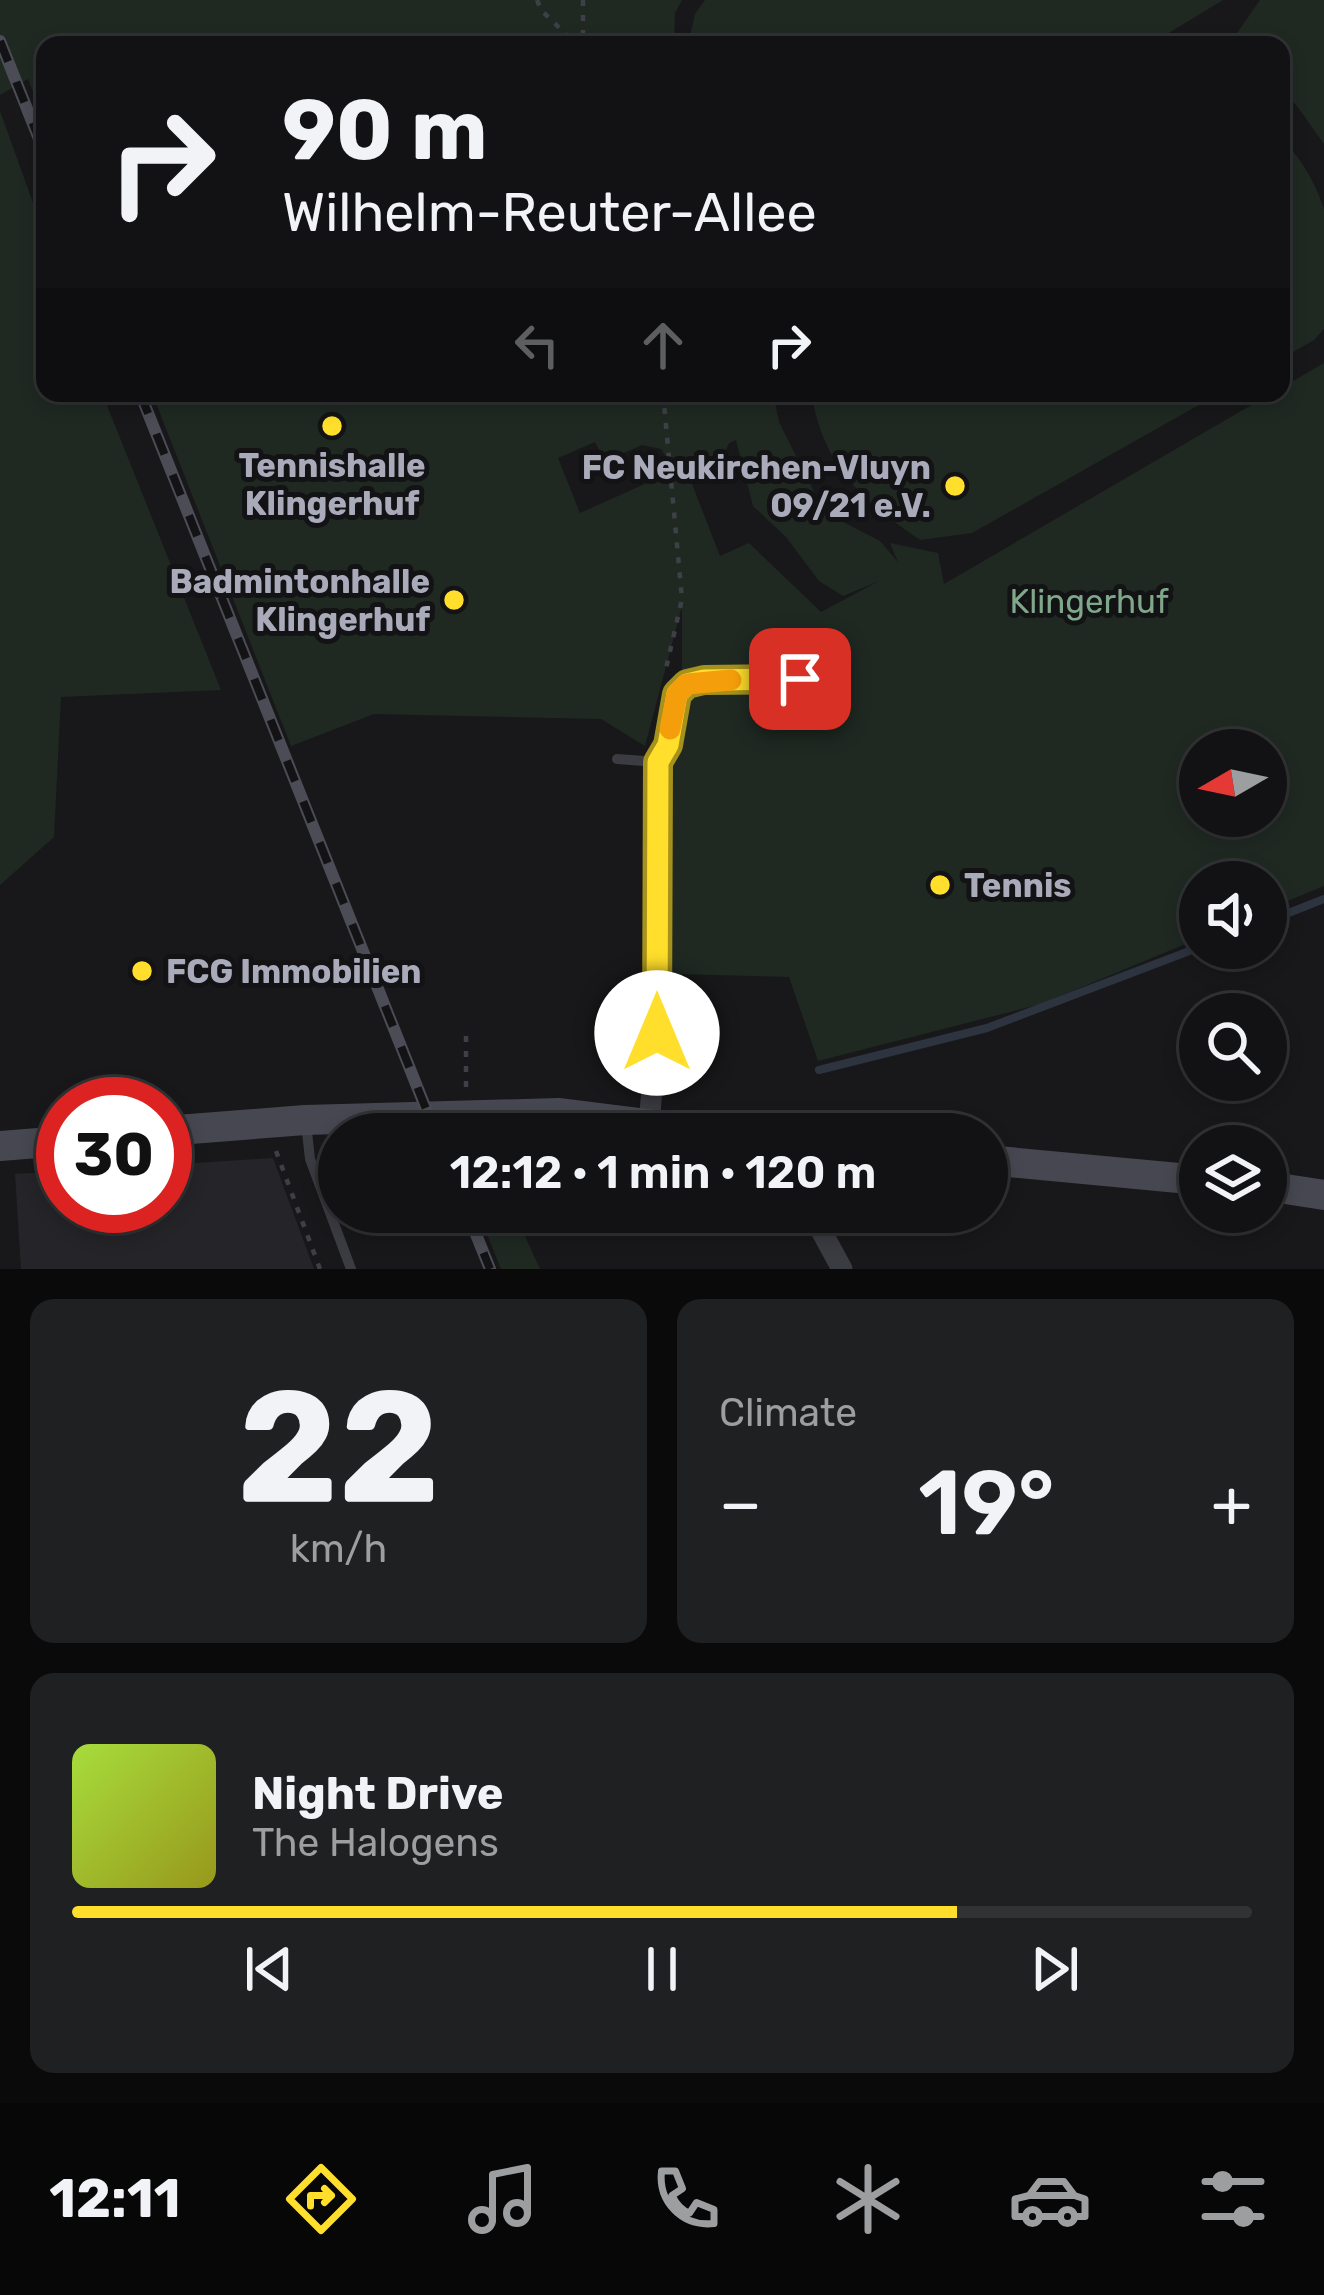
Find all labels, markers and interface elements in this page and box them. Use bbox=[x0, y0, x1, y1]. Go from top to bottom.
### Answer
text: 90 m bbox=[282, 80, 488, 180]
icon: right bbox=[84, 84, 240, 240]
text: Wilhelm-Reuter-Allee bbox=[282, 181, 817, 245]
icon: left bbox=[504, 312, 570, 378]
icon: ahead bbox=[630, 312, 696, 378]
icon: right bbox=[756, 312, 822, 378]
marker: Tennishalle Klingerhuf bbox=[319, 413, 345, 439]
place label: Tennishalle Klingerhuf bbox=[239, 446, 426, 523]
place label: FC Neukirchen-Vluyn 09/21 e.V. bbox=[582, 448, 931, 525]
marker: FC Neukirchen-Vluyn 09/21 e.V. bbox=[942, 473, 968, 499]
place label: Badmintonhalle Klingerhuf bbox=[170, 562, 430, 639]
park label: Klingerhuf bbox=[1009, 582, 1169, 621]
marker: Badmintonhalle Klingerhuf bbox=[441, 587, 467, 613]
pin bbox=[749, 628, 851, 730]
icon: arrive bbox=[767, 646, 833, 712]
north arrow bbox=[1179, 729, 1287, 837]
map controls bbox=[1179, 729, 1287, 1233]
button: sound bbox=[1179, 861, 1287, 969]
place label: Tennis bbox=[964, 866, 1072, 905]
marker: Tennis bbox=[927, 872, 953, 898]
place label: FCG Immobilien bbox=[166, 952, 421, 991]
marker: FCG Immobilien bbox=[129, 958, 155, 984]
position arrow bbox=[594, 970, 720, 1096]
button: search bbox=[1179, 993, 1287, 1101]
speed limit sign: 30 bbox=[36, 1077, 192, 1233]
button: layers bbox=[1179, 1125, 1287, 1233]
text: 12:12 · 1 min · 120 m bbox=[450, 1146, 876, 1199]
text: 22 bbox=[237, 1355, 440, 1540]
text: Climate bbox=[719, 1390, 857, 1436]
text: 19° bbox=[918, 1450, 1054, 1557]
text: − bbox=[719, 1464, 762, 1543]
text: + bbox=[1211, 1464, 1252, 1543]
text: km/h bbox=[290, 1526, 387, 1572]
text: Night Drive bbox=[252, 1767, 504, 1820]
text: The Halogens bbox=[252, 1820, 499, 1866]
icon: previous bbox=[236, 1936, 302, 2002]
icon: pause bbox=[629, 1936, 695, 2002]
icon: next bbox=[1022, 1936, 1088, 2002]
icon: directions bbox=[279, 2157, 363, 2241]
icon: music bbox=[461, 2157, 545, 2241]
icon: phone bbox=[644, 2157, 728, 2241]
icon: climate bbox=[826, 2157, 910, 2241]
icon: car bbox=[1008, 2157, 1092, 2241]
icon: filters bbox=[1191, 2157, 1275, 2241]
text: 12:11 bbox=[49, 2167, 181, 2231]

